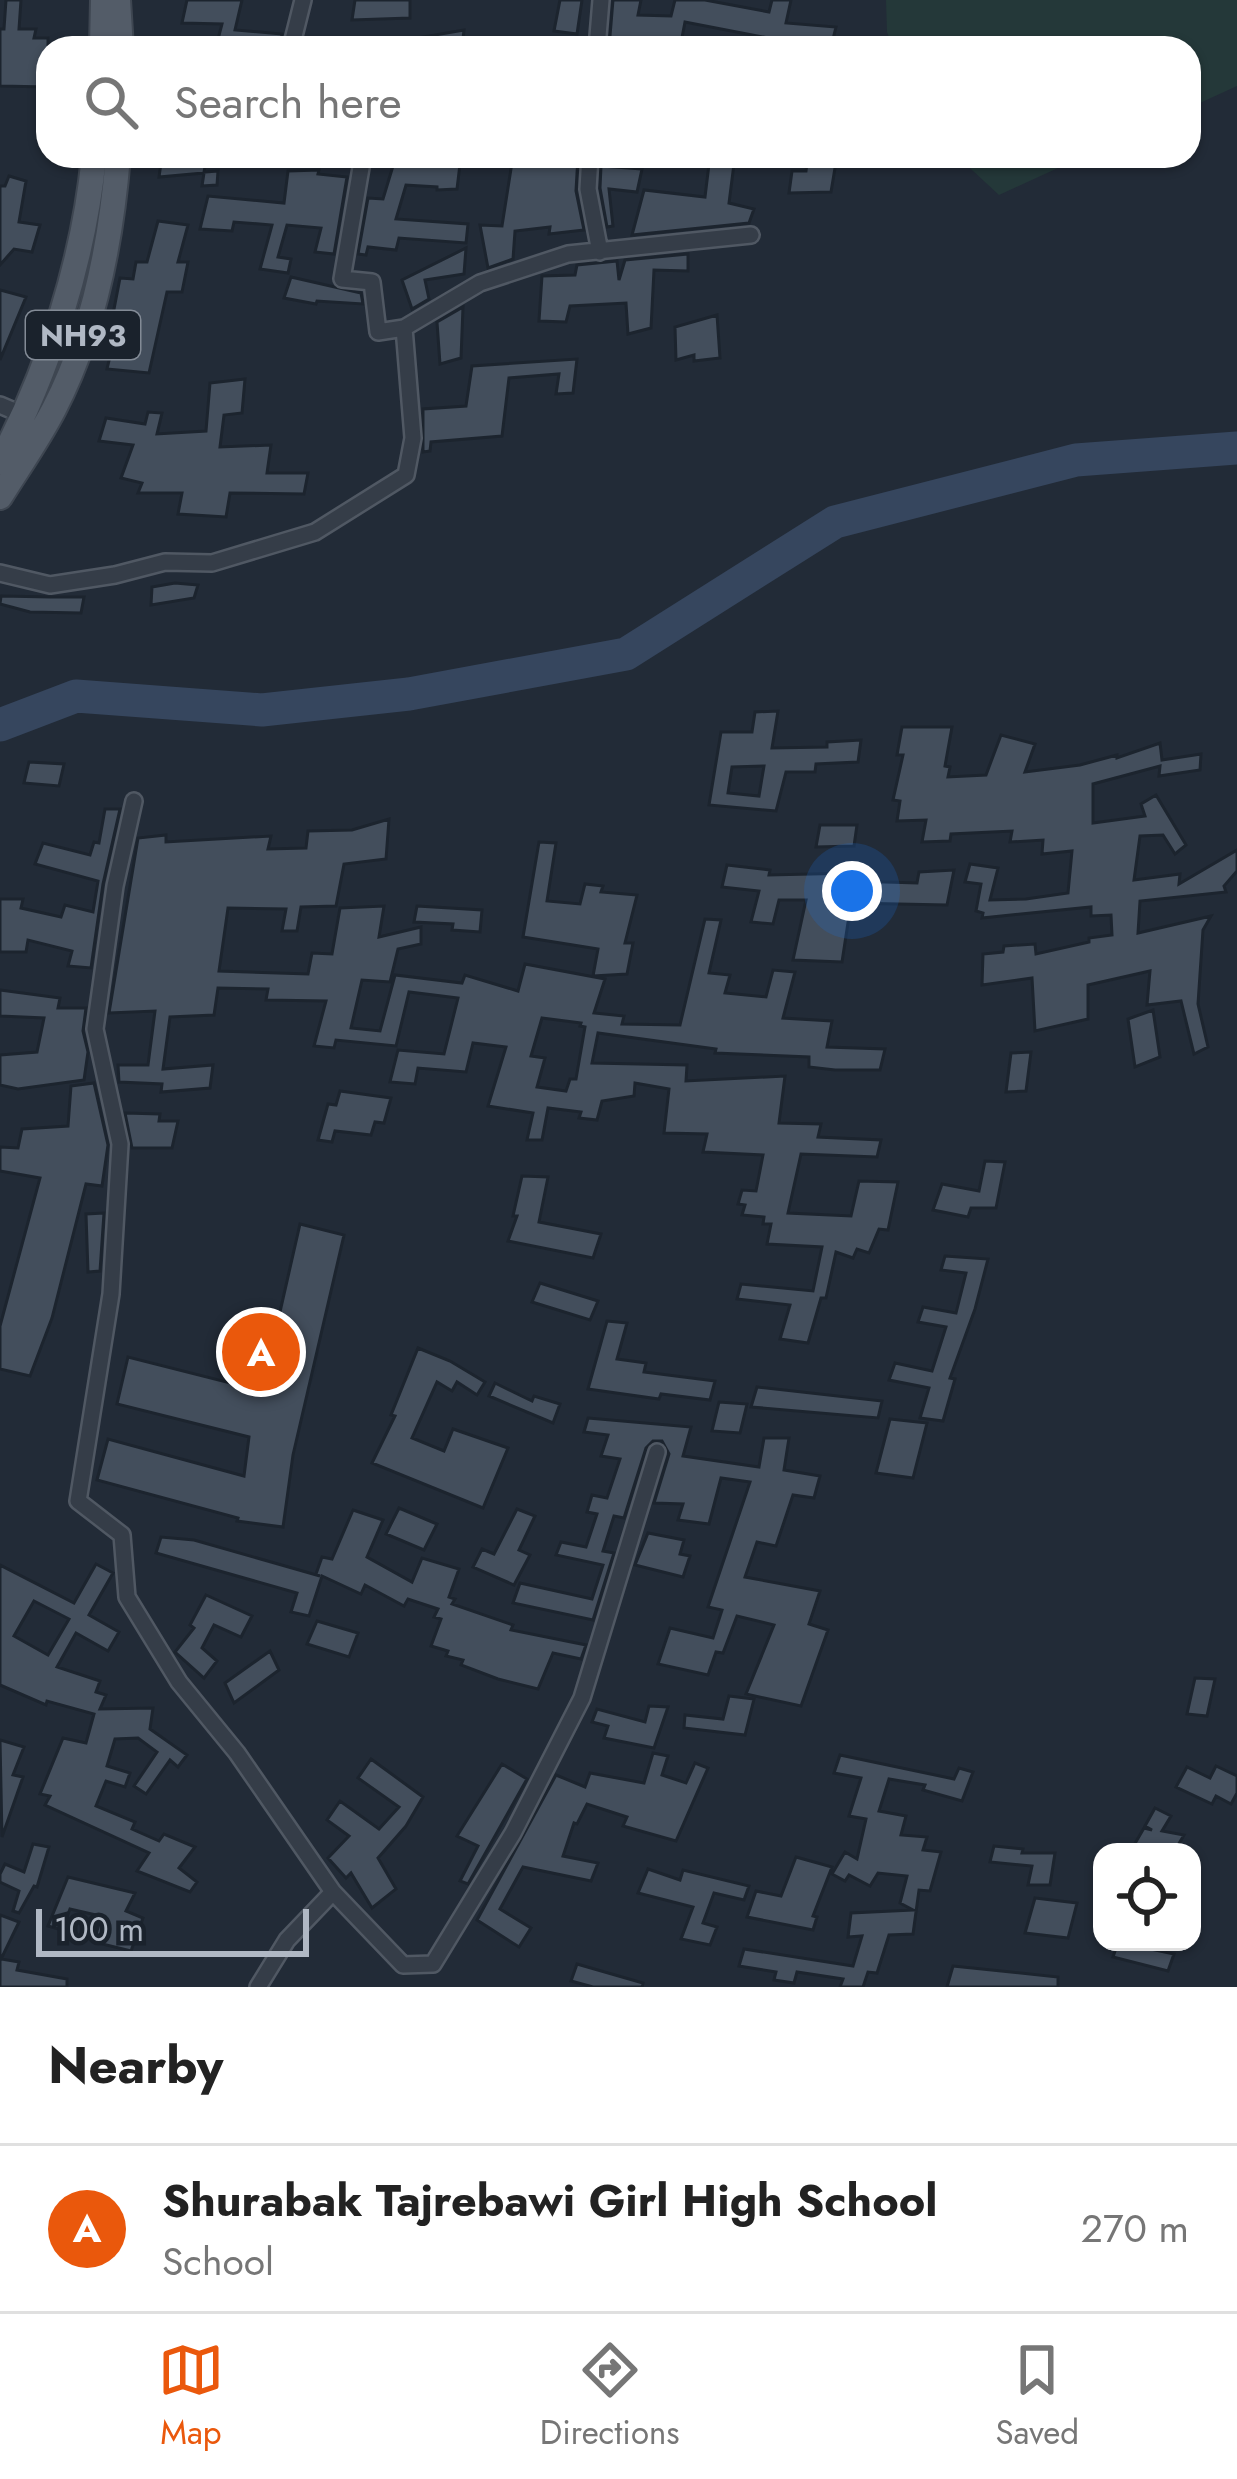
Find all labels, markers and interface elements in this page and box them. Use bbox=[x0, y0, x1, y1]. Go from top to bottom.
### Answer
search box bbox=[36, 36, 1201, 168]
icon: search bbox=[78, 69, 144, 135]
text: Search here bbox=[174, 70, 402, 135]
road number: NH93 bbox=[26, 311, 140, 359]
your location bbox=[822, 861, 882, 921]
pin: A bbox=[222, 1307, 300, 1397]
map controls bbox=[1093, 1843, 1201, 1951]
button: locate bbox=[1093, 1843, 1201, 1951]
scale bar bbox=[36, 1903, 309, 1956]
text: 100 m bbox=[54, 1906, 144, 1953]
text: Nearby bbox=[48, 2028, 223, 2102]
text: Shurabak Tajrebawi Girl High School bbox=[162, 2168, 937, 2233]
text: A bbox=[73, 2200, 101, 2257]
text: 270 m bbox=[1081, 2200, 1189, 2257]
text: School bbox=[162, 2233, 274, 2290]
tab: Map bbox=[158, 2337, 224, 2456]
tab: Directions bbox=[540, 2337, 680, 2456]
tab: Saved bbox=[995, 2337, 1079, 2456]

